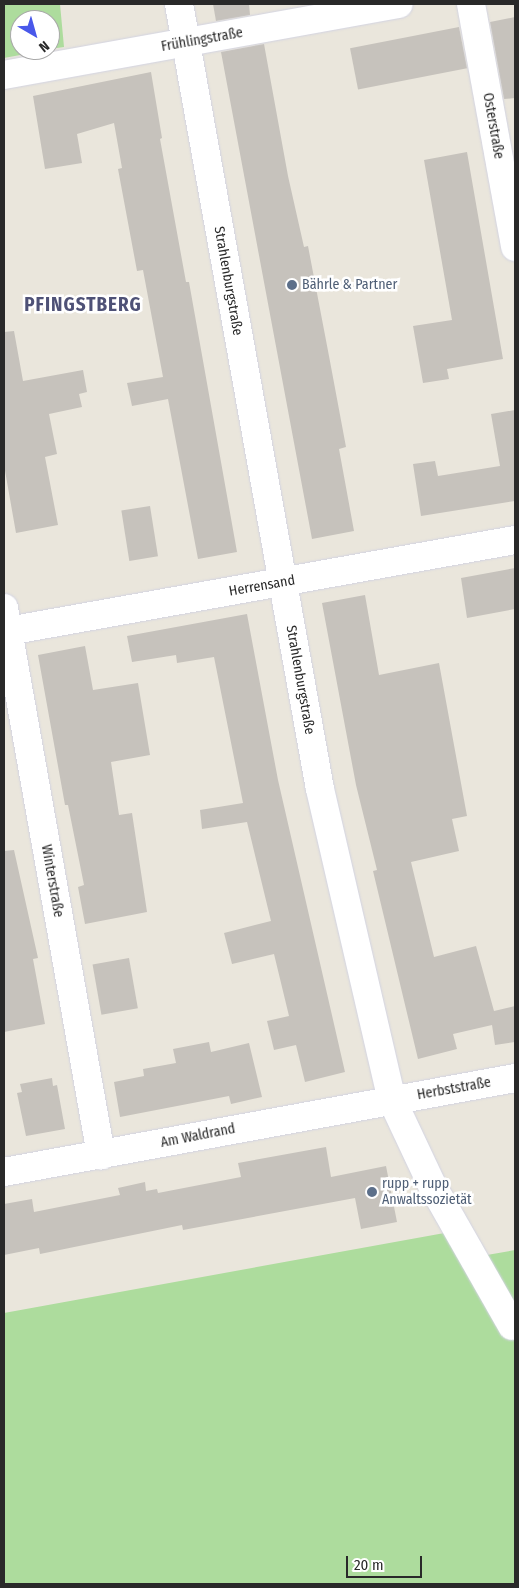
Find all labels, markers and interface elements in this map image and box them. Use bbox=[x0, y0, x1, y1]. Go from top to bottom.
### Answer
north arrow bbox=[10, 10, 60, 60]
street label: Frühlingstraße bbox=[160, 25, 244, 55]
text: N bbox=[35, 37, 52, 56]
street label: Osterstraße bbox=[479, 92, 507, 160]
street label: Strahlenburgstraße bbox=[210, 225, 246, 337]
place label: Bährle & Partner bbox=[302, 277, 397, 293]
marker: Bährle & Partner bbox=[286, 279, 298, 291]
district label: PFINGSTBERG bbox=[23, 294, 143, 316]
street label: Herrensand bbox=[228, 572, 296, 600]
street label: Strahlenburgstraße bbox=[282, 624, 318, 736]
street label: Winterstraße bbox=[37, 843, 67, 919]
street label: Herbststraße bbox=[416, 1074, 492, 1104]
street label: Am Waldrand bbox=[159, 1121, 237, 1151]
place label: rupp + rupp Anwaltssozietät bbox=[382, 1176, 472, 1208]
marker: rupp + rupp Anwaltssozietät bbox=[366, 1186, 378, 1198]
scale bar bbox=[349, 1546, 425, 1578]
text: 20 m bbox=[354, 1556, 384, 1574]

